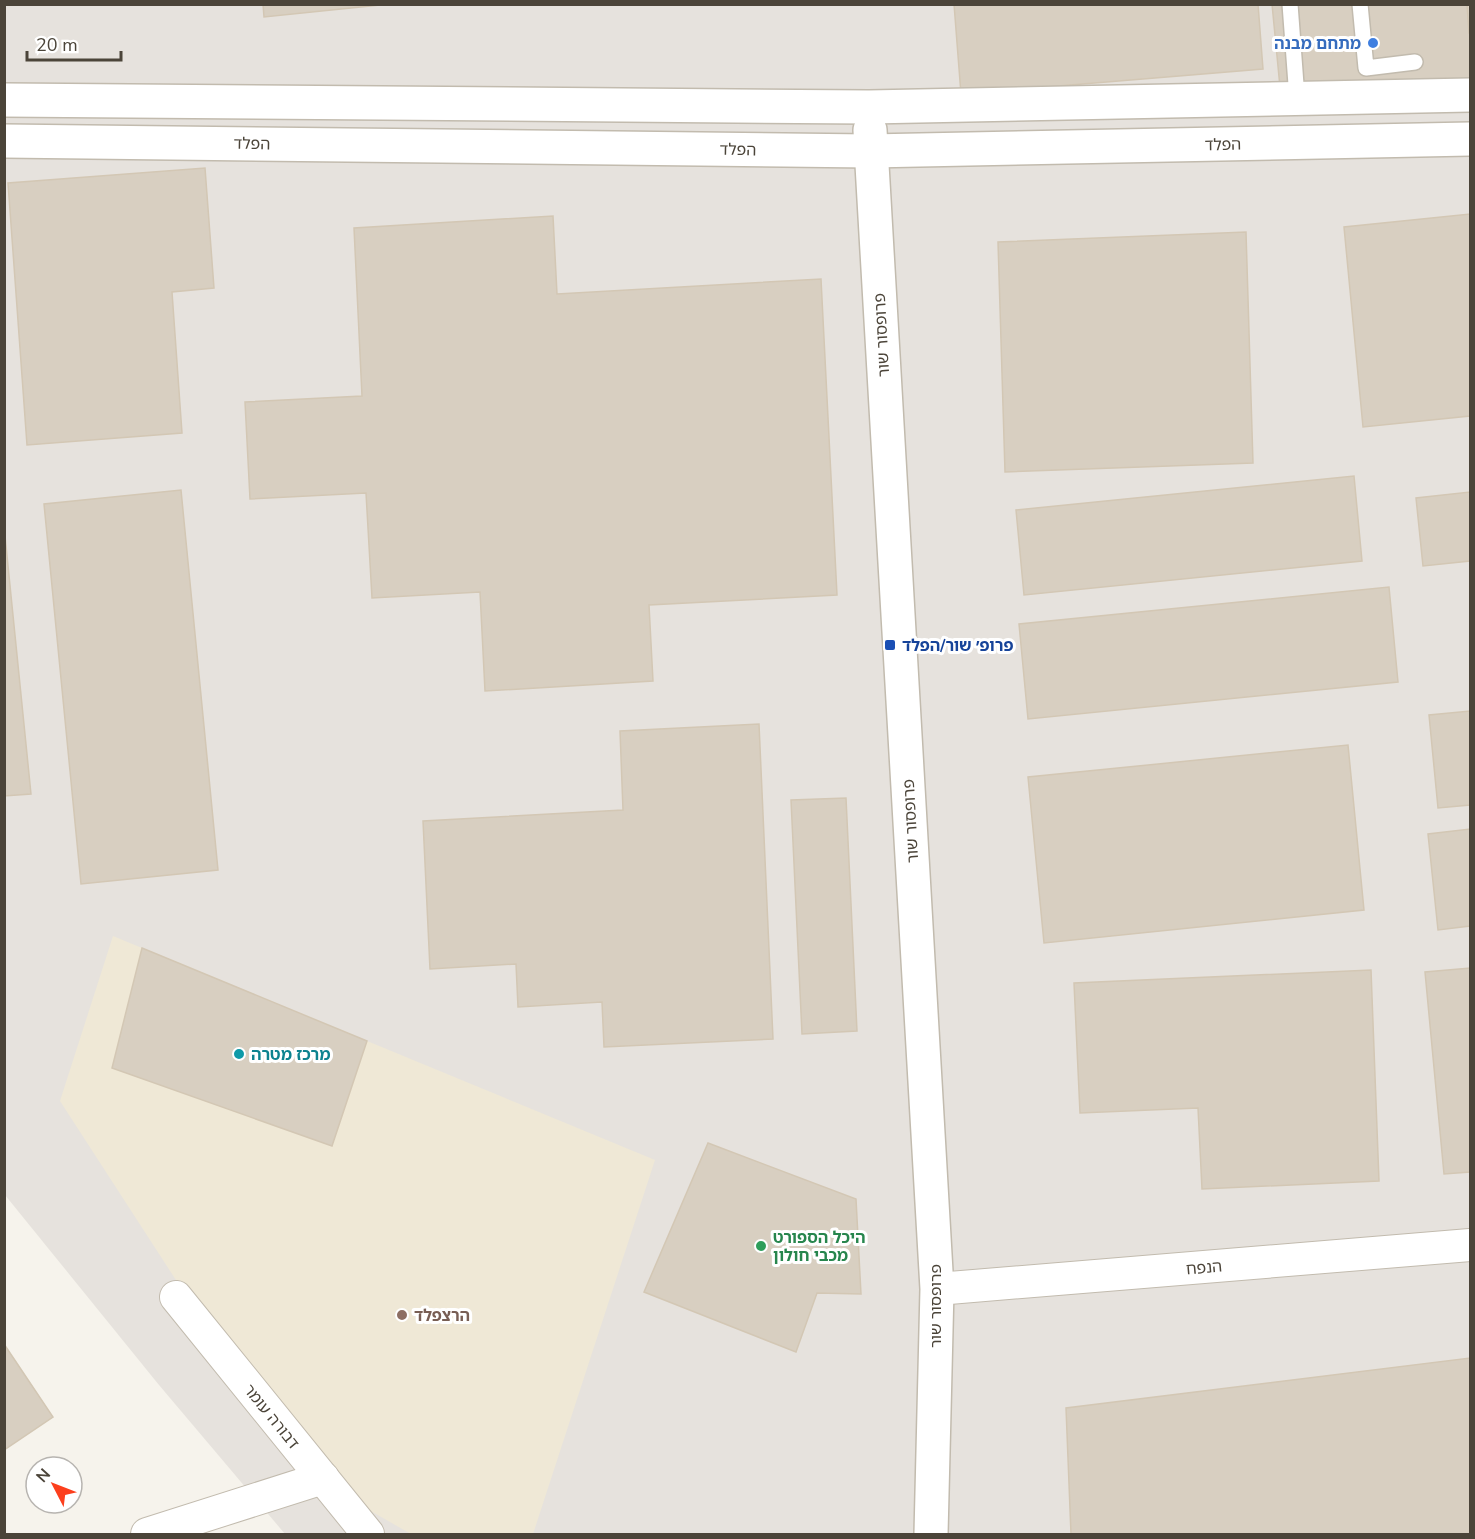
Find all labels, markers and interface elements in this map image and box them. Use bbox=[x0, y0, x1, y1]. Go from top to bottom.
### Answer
scale bar bbox=[27, 24, 122, 62]
text: 20 m bbox=[36, 33, 78, 57]
place label: מתחם מבנה bbox=[1274, 33, 1361, 55]
marker: מתחם מבנה bbox=[1366, 36, 1380, 50]
street label: הפלד bbox=[234, 133, 270, 155]
street label: הפלד bbox=[1205, 134, 1241, 156]
street label: הפלד bbox=[720, 139, 756, 161]
street label: פרופסור שור bbox=[869, 292, 895, 378]
place label: פרופ׳ שור/הפלד bbox=[902, 635, 1013, 657]
marker: פרופ׳ שור/הפלד bbox=[883, 638, 897, 652]
street label: פרופסור שור bbox=[898, 778, 924, 864]
place label: מרכז מטרה bbox=[251, 1044, 330, 1066]
marker: מרכז מטרה bbox=[232, 1047, 246, 1061]
place label: היכל הספורט מכבי חולון bbox=[773, 1227, 866, 1267]
marker: היכל הספורט מכבי חולון bbox=[754, 1239, 768, 1253]
street label: הנפח bbox=[1185, 1255, 1223, 1281]
street label: פרופסור שור bbox=[925, 1264, 947, 1348]
place label: הרצפלד bbox=[414, 1305, 470, 1327]
marker: הרצפלד bbox=[395, 1308, 409, 1322]
street label: דבורה עומר bbox=[238, 1380, 304, 1454]
north arrow bbox=[24, 1455, 84, 1515]
text: N bbox=[31, 1464, 56, 1487]

